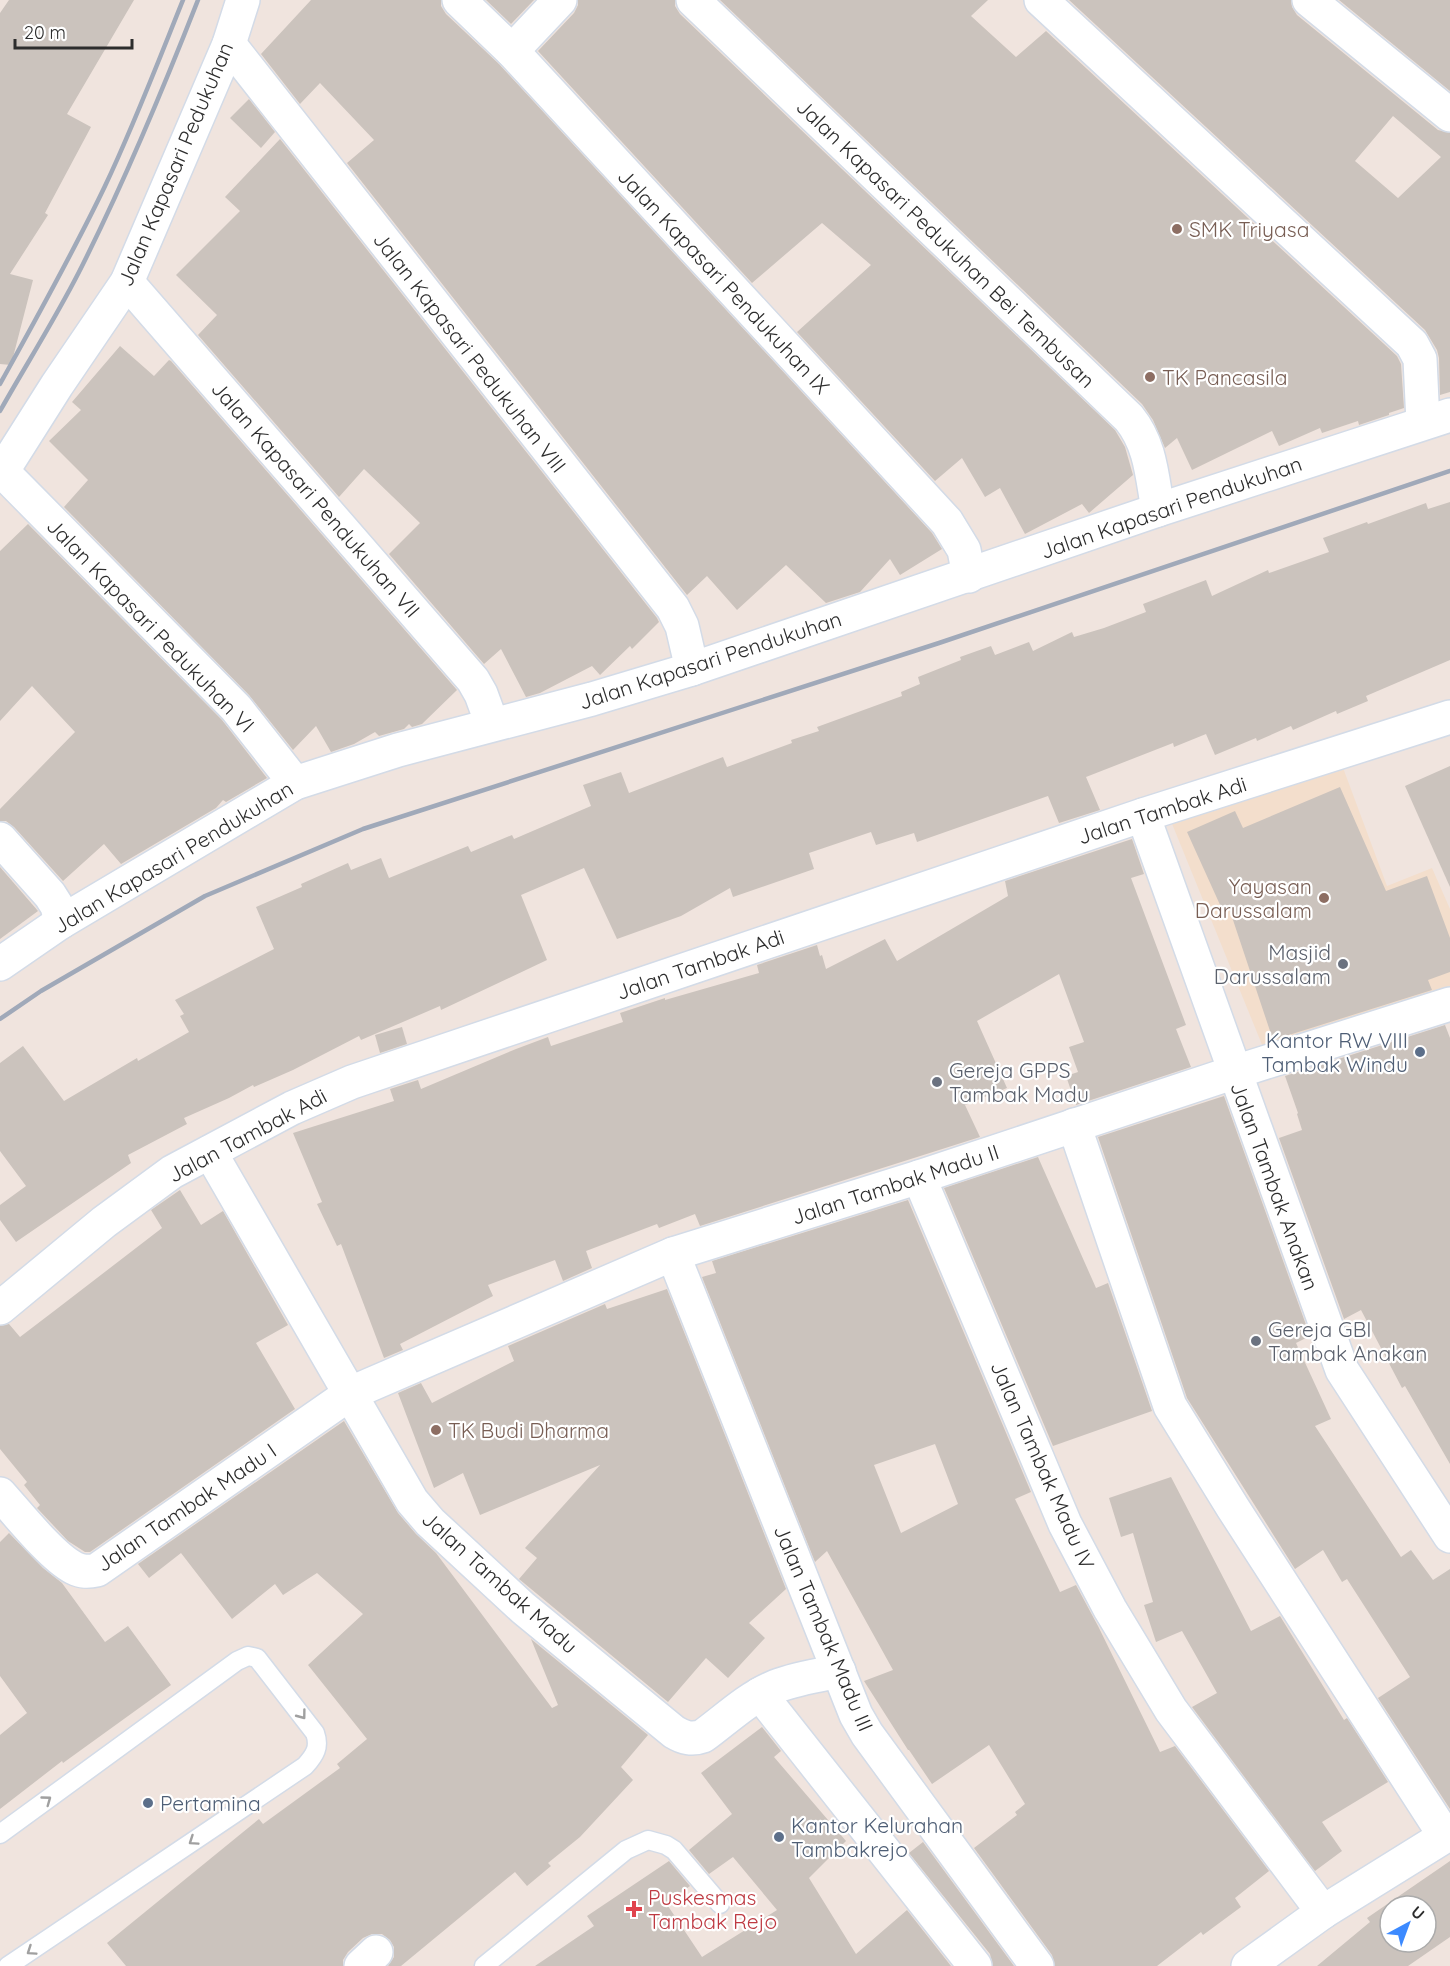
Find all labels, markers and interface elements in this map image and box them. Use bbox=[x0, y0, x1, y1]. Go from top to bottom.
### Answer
scale bar bbox=[15, 12, 132, 50]
text: 20 m bbox=[24, 21, 66, 44]
street label: Jalan Kapasari Pedukuhan bbox=[112, 38, 238, 290]
street label: Jalan Kapasari Pedukuhan Bei Tembusan bbox=[791, 93, 1101, 393]
street label: Jalan Kapasari Pendukuhan IX bbox=[613, 163, 835, 399]
place label: SMK Triyasa bbox=[1189, 216, 1309, 242]
marker: SMK Triyasa bbox=[1170, 222, 1184, 236]
street label: Jalan Kapasari Pedukuhan VIII bbox=[368, 227, 572, 477]
place label: TK Pancasila bbox=[1162, 364, 1287, 390]
marker: TK Pancasila bbox=[1143, 370, 1157, 384]
street label: Jalan Kapasari Pendukuhan VII bbox=[206, 375, 426, 623]
street label: Jalan Kapasari Pendukuhan bbox=[1037, 450, 1305, 564]
street label: Jalan Kapasari Pedukuhan VI bbox=[42, 513, 260, 737]
street label: Jalan Kapasari Pendukuhan bbox=[575, 605, 845, 715]
street label: Jalan Tambak Adi bbox=[1074, 770, 1250, 850]
street label: Jalan Kapasari Pendukuhan bbox=[49, 775, 297, 939]
place label: Yayasan Darussalam bbox=[1195, 873, 1312, 923]
marker: Yayasan Darussalam bbox=[1317, 891, 1331, 905]
street label: Jalan Tambak Adi bbox=[613, 923, 787, 1005]
place label: Masjid Darussalam bbox=[1214, 939, 1331, 989]
marker: Masjid Darussalam bbox=[1336, 957, 1350, 971]
place label: Kantor RW VIII Tambak Windu bbox=[1261, 1027, 1408, 1077]
marker: Kantor RW VIII Tambak Windu bbox=[1413, 1045, 1427, 1059]
place label: Gereja GPPS Tambak Madu bbox=[949, 1057, 1089, 1107]
marker: Gereja GPPS Tambak Madu bbox=[930, 1075, 944, 1089]
street label: Jalan Tambak Anakan bbox=[1225, 1078, 1325, 1294]
street label: Jalan Tambak Adi bbox=[163, 1082, 331, 1188]
street label: Jalan Tambak Madu II bbox=[788, 1138, 1002, 1230]
place label: Gereja GBI Tambak Anakan bbox=[1268, 1316, 1427, 1366]
marker: Gereja GBI Tambak Anakan bbox=[1249, 1334, 1263, 1348]
street label: Jalan Tambak Madu IV bbox=[985, 1357, 1101, 1573]
place label: TK Budi Dharma bbox=[448, 1417, 609, 1443]
marker: TK Budi Dharma bbox=[429, 1423, 443, 1437]
street label: Jalan Tambak Madu I bbox=[91, 1437, 281, 1577]
street label: Jalan Tambak Madu bbox=[417, 1505, 583, 1659]
street label: Jalan Tambak Madu III bbox=[769, 1521, 879, 1735]
one-way arrow bbox=[294, 1708, 305, 1719]
place label: Pertamina bbox=[160, 1790, 261, 1816]
one-way arrow bbox=[41, 1796, 52, 1807]
marker: Pertamina bbox=[141, 1796, 155, 1810]
place label: Kantor Kelurahan Tambakrejo bbox=[791, 1812, 963, 1862]
marker: Kantor Kelurahan Tambakrejo bbox=[772, 1830, 786, 1844]
one-way arrow bbox=[189, 1834, 199, 1846]
place label: Puskesmas Tambak Rejo bbox=[648, 1884, 777, 1934]
north arrow bbox=[1378, 1894, 1438, 1954]
marker: Puskesmas Tambak Rejo bbox=[625, 1900, 643, 1918]
text: U bbox=[1407, 1901, 1429, 1924]
one-way arrow bbox=[27, 1943, 38, 1954]

